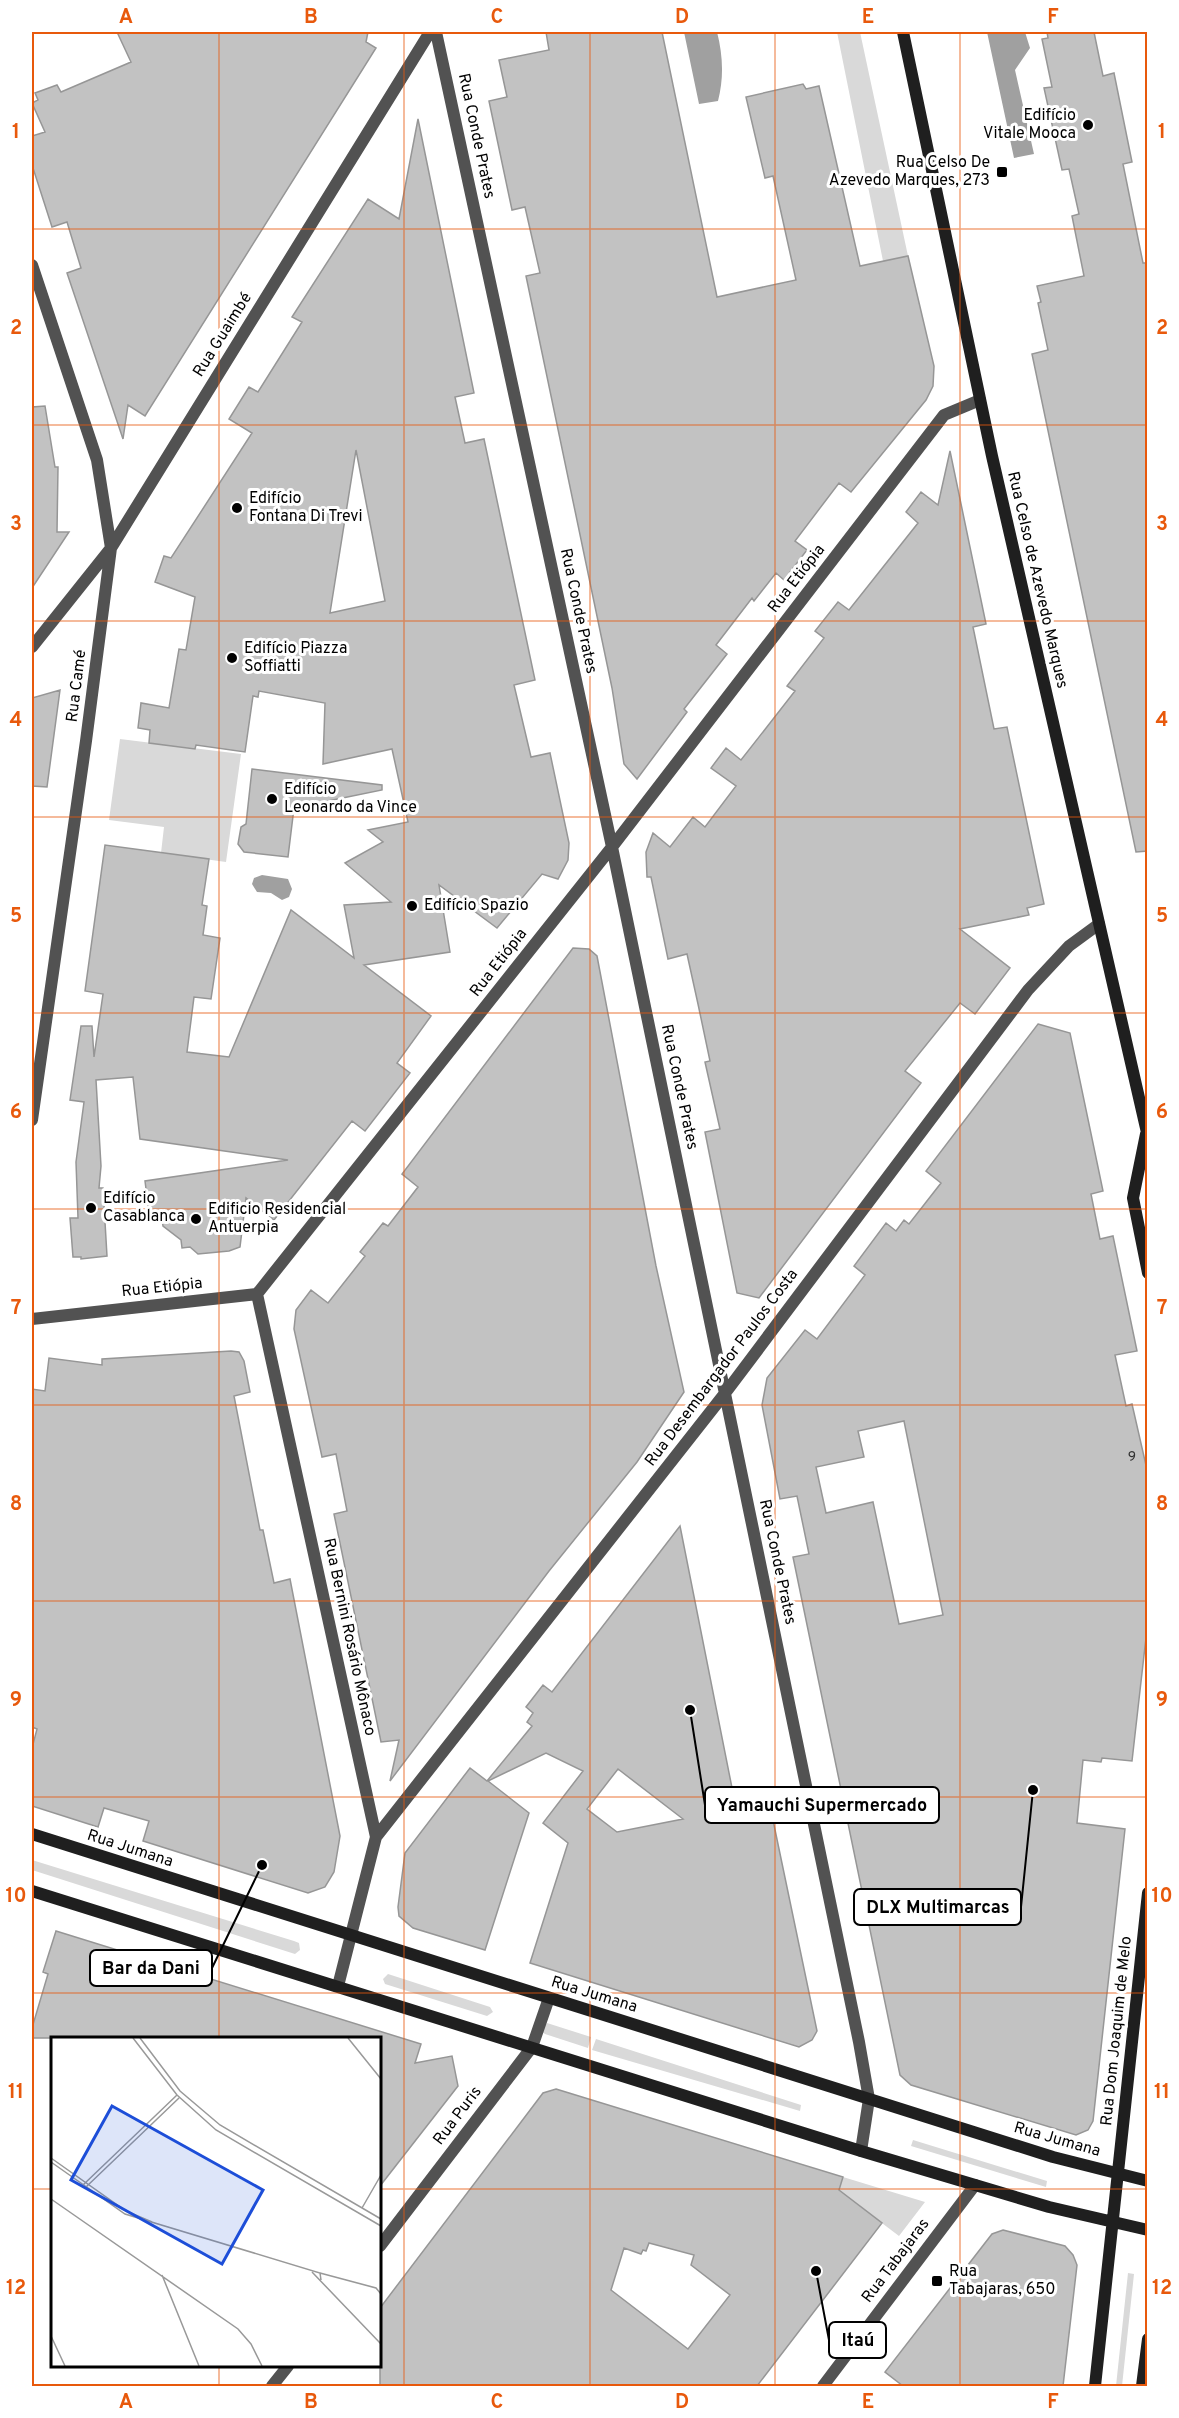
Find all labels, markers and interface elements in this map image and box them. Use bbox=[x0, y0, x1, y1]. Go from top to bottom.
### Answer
text: A bbox=[119, 5, 133, 31]
text: B bbox=[304, 5, 318, 31]
text: C bbox=[491, 5, 503, 31]
text: D bbox=[675, 5, 689, 31]
text: E bbox=[862, 5, 874, 31]
text: F bbox=[1047, 5, 1059, 31]
street label: Rua Conde Prates bbox=[453, 72, 499, 200]
place label: Edifício Vitale Mooca bbox=[983, 106, 1076, 144]
marker: Edifício Vitale Mooca bbox=[1081, 118, 1095, 132]
text: 1 bbox=[12, 120, 20, 146]
text: 1 bbox=[1158, 120, 1166, 146]
place label: Rua Celso De Azevedo Marques, 273 bbox=[829, 153, 990, 191]
marker: Rua Celso De Azevedo Marques, 273 bbox=[995, 165, 1009, 179]
street label: Rua Guaimbé bbox=[189, 289, 257, 381]
text: 2 bbox=[10, 316, 22, 342]
text: 2 bbox=[1156, 316, 1168, 342]
street label: Rua Celso de Azevedo Marques bbox=[1002, 470, 1072, 690]
place label: Edifício Fontana Di Trevi bbox=[249, 489, 363, 527]
marker: Edifício Fontana Di Trevi bbox=[230, 501, 244, 515]
text: 3 bbox=[10, 512, 22, 538]
text: 3 bbox=[1156, 512, 1168, 538]
street label: Rua Etiópia bbox=[764, 541, 830, 617]
street label: Rua Conde Prates bbox=[555, 547, 601, 675]
place label: Edifício Piazza Soffiatti bbox=[244, 639, 347, 677]
street label: Rua Camé bbox=[63, 649, 91, 723]
marker: Edifício Piazza Soffiatti bbox=[225, 651, 239, 665]
text: 4 bbox=[10, 708, 22, 734]
text: 4 bbox=[1156, 708, 1168, 734]
place label: Edifício Leonardo da Vince bbox=[284, 780, 417, 818]
marker: Edifício Leonardo da Vince bbox=[265, 792, 279, 806]
place label: Edifício Spazio bbox=[424, 896, 529, 916]
marker: Edifício Spazio bbox=[405, 899, 419, 913]
text: 5 bbox=[10, 904, 22, 930]
text: 5 bbox=[1156, 904, 1168, 930]
street label: Rua Etiópia bbox=[466, 925, 532, 1001]
street label: Rua Conde Prates bbox=[656, 1023, 702, 1151]
text: 6 bbox=[10, 1100, 22, 1126]
text: 6 bbox=[1156, 1100, 1168, 1126]
place label: Edifício Casablanca bbox=[103, 1189, 185, 1227]
place label: Edificio Residencial Antuerpia bbox=[208, 1200, 346, 1238]
marker: Edifício Casablanca bbox=[84, 1201, 98, 1215]
marker: Edificio Residencial Antuerpia bbox=[189, 1212, 203, 1226]
street label: Rua Desembargador Paulos Costa bbox=[641, 1265, 803, 1471]
street label: Rua Etiópia bbox=[120, 1274, 204, 1302]
text: 7 bbox=[11, 1296, 21, 1322]
text: 7 bbox=[1157, 1296, 1167, 1322]
house number: 9 bbox=[1128, 1448, 1136, 1465]
text: 8 bbox=[10, 1492, 22, 1518]
text: 8 bbox=[1156, 1492, 1168, 1518]
street label: Rua Conde Prates bbox=[754, 1498, 800, 1626]
street label: Rua Bernini Rosário Mônaco bbox=[318, 1536, 380, 1738]
text: 9 bbox=[10, 1688, 22, 1714]
text: 9 bbox=[1156, 1688, 1168, 1714]
callout: Yamauchi Supermercado bbox=[705, 1787, 939, 1823]
text: Yamauchi Supermercado bbox=[717, 1795, 927, 1818]
street label: Rua Jumana bbox=[84, 1826, 176, 1872]
text: 10 bbox=[5, 1884, 27, 1910]
text: 10 bbox=[1151, 1884, 1173, 1910]
callout: DLX Multimarcas bbox=[854, 1889, 1021, 1925]
text: DLX Multimarcas bbox=[866, 1897, 1010, 1920]
street label: Rua Dom Joaquim de Melo bbox=[1097, 1935, 1137, 2127]
callout: Bar da Dani bbox=[90, 1950, 212, 1986]
text: Bar da Dani bbox=[102, 1958, 200, 1981]
street label: Rua Jumana bbox=[548, 1972, 640, 2018]
inset map bbox=[51, 2037, 381, 2367]
text: 11 bbox=[8, 2080, 24, 2106]
text: 11 bbox=[1154, 2080, 1170, 2106]
street label: Rua Puris bbox=[429, 2083, 487, 2149]
street label: Rua Jumana bbox=[1011, 2118, 1103, 2162]
street label: Rua Tabajaras bbox=[858, 2215, 934, 2307]
place label: Rua Tabajaras, 650 bbox=[949, 2262, 1055, 2300]
marker: Rua Tabajaras, 650 bbox=[930, 2274, 944, 2288]
text: 12 bbox=[6, 2276, 26, 2302]
text: 12 bbox=[1152, 2276, 1172, 2302]
callout: Itaú bbox=[829, 2322, 886, 2358]
text: Itaú bbox=[842, 2330, 874, 2353]
text: A bbox=[119, 2390, 133, 2416]
text: B bbox=[304, 2390, 318, 2416]
text: C bbox=[491, 2390, 503, 2416]
text: D bbox=[675, 2390, 689, 2416]
text: E bbox=[862, 2390, 874, 2416]
text: F bbox=[1047, 2390, 1059, 2416]

